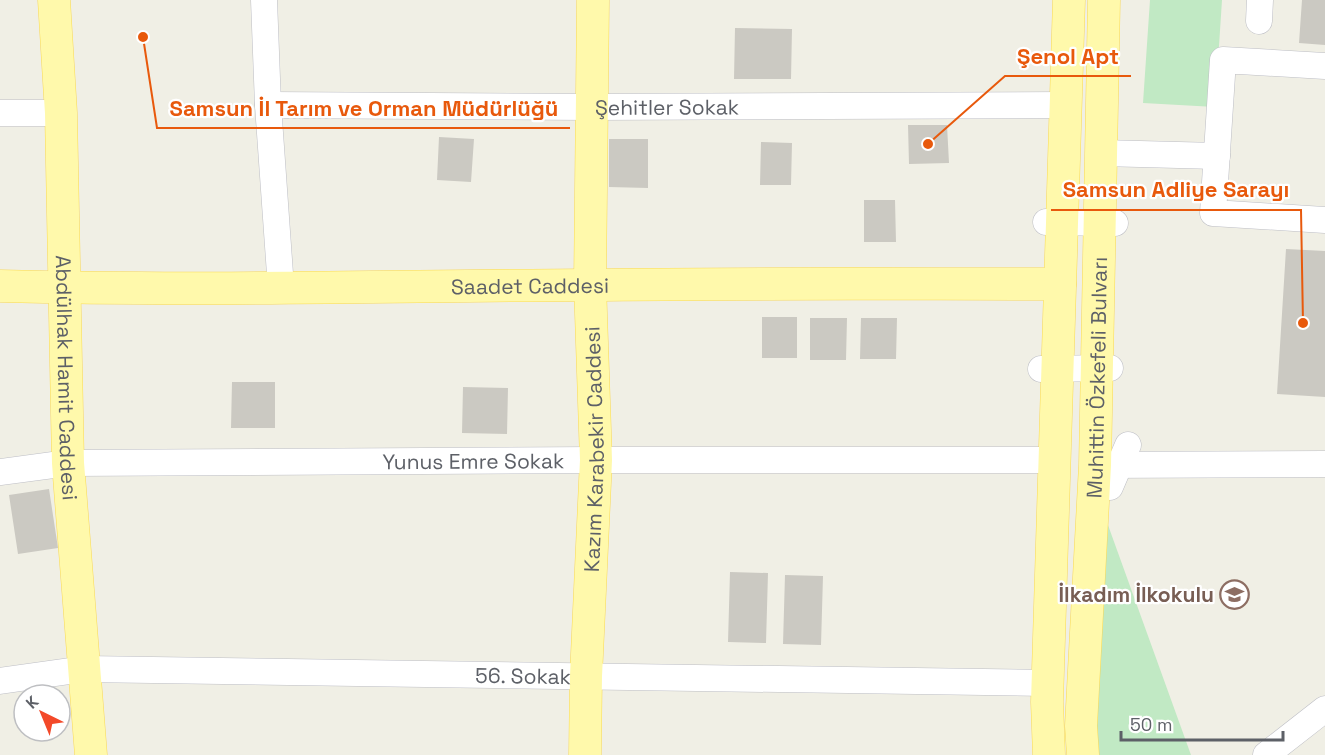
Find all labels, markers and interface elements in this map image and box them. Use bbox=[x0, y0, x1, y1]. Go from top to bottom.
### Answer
callout: Şenol Apt bbox=[1005, 36, 1131, 76]
text: Şenol Apt bbox=[1017, 42, 1119, 70]
callout: Samsun İl Tarım ve Orman Müdürlüğü bbox=[157, 88, 570, 128]
street label: Şehitler Sokak bbox=[595, 93, 739, 120]
text: Samsun İl Tarım ve Orman Müdürlüğü bbox=[170, 94, 558, 122]
callout: Samsun Adliye Sarayı bbox=[1051, 170, 1301, 210]
text: Samsun Adliye Sarayı bbox=[1063, 175, 1289, 203]
street label: Abdülhak Hamit Caddesi bbox=[50, 255, 84, 501]
street label: Muhittin Özkefeli Bulvarı bbox=[1080, 256, 1113, 499]
street label: Saadet Caddesi bbox=[451, 271, 609, 300]
street label: Kazım Karabekir Caddesi bbox=[577, 326, 610, 573]
street label: Yunus Emre Sokak bbox=[382, 447, 564, 475]
school or university icon: İlkadım İlkokulu bbox=[1219, 578, 1251, 610]
place label: İlkadım İlkokulu bbox=[1059, 581, 1214, 608]
street label: 56. Sokak bbox=[475, 661, 571, 690]
north arrow bbox=[12, 683, 72, 743]
text: K bbox=[21, 691, 43, 713]
scale bar bbox=[1121, 704, 1283, 742]
text: 50 m bbox=[1130, 713, 1172, 736]

